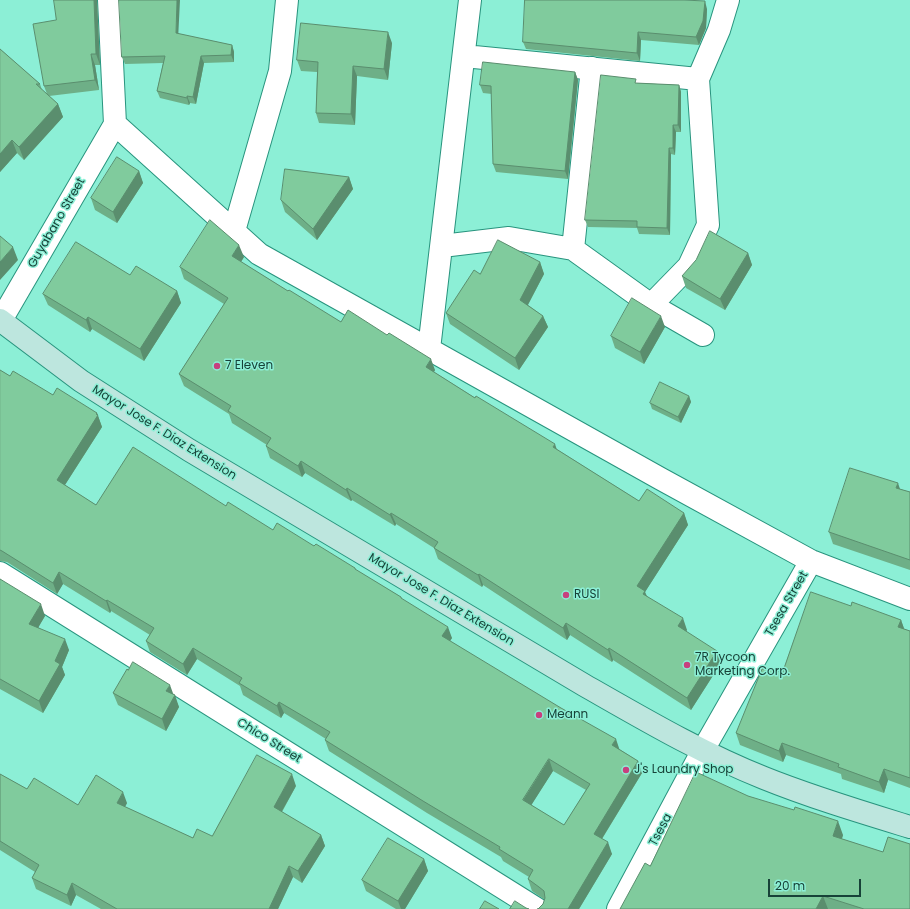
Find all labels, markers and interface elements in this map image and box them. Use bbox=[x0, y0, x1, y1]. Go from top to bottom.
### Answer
street label: Guyabano Street bbox=[25, 175, 89, 271]
place label: 7 Eleven bbox=[225, 359, 273, 373]
marker: 7 Eleven bbox=[212, 361, 222, 371]
street label: Mayor Jose F. Diaz Extension bbox=[89, 383, 239, 483]
street label: Mayor Jose F. Diaz Extension bbox=[366, 551, 516, 649]
street label: Tsesa Street bbox=[763, 569, 811, 639]
place label: RUSI bbox=[574, 588, 599, 602]
marker: RUSI bbox=[561, 590, 571, 600]
place label: 7R Tycoon Marketing Corp. bbox=[695, 651, 790, 679]
marker: 7R Tycoon Marketing Corp. bbox=[682, 660, 692, 670]
place label: Meann bbox=[547, 708, 588, 722]
marker: Meann bbox=[534, 710, 544, 720]
street label: Chico Street bbox=[234, 715, 304, 767]
place label: J's Laundry Shop bbox=[634, 763, 733, 777]
marker: J's Laundry Shop bbox=[621, 765, 631, 775]
street label: Tsesa bbox=[647, 811, 675, 849]
scale bar bbox=[770, 871, 863, 897]
text: 20 m bbox=[775, 877, 805, 894]

